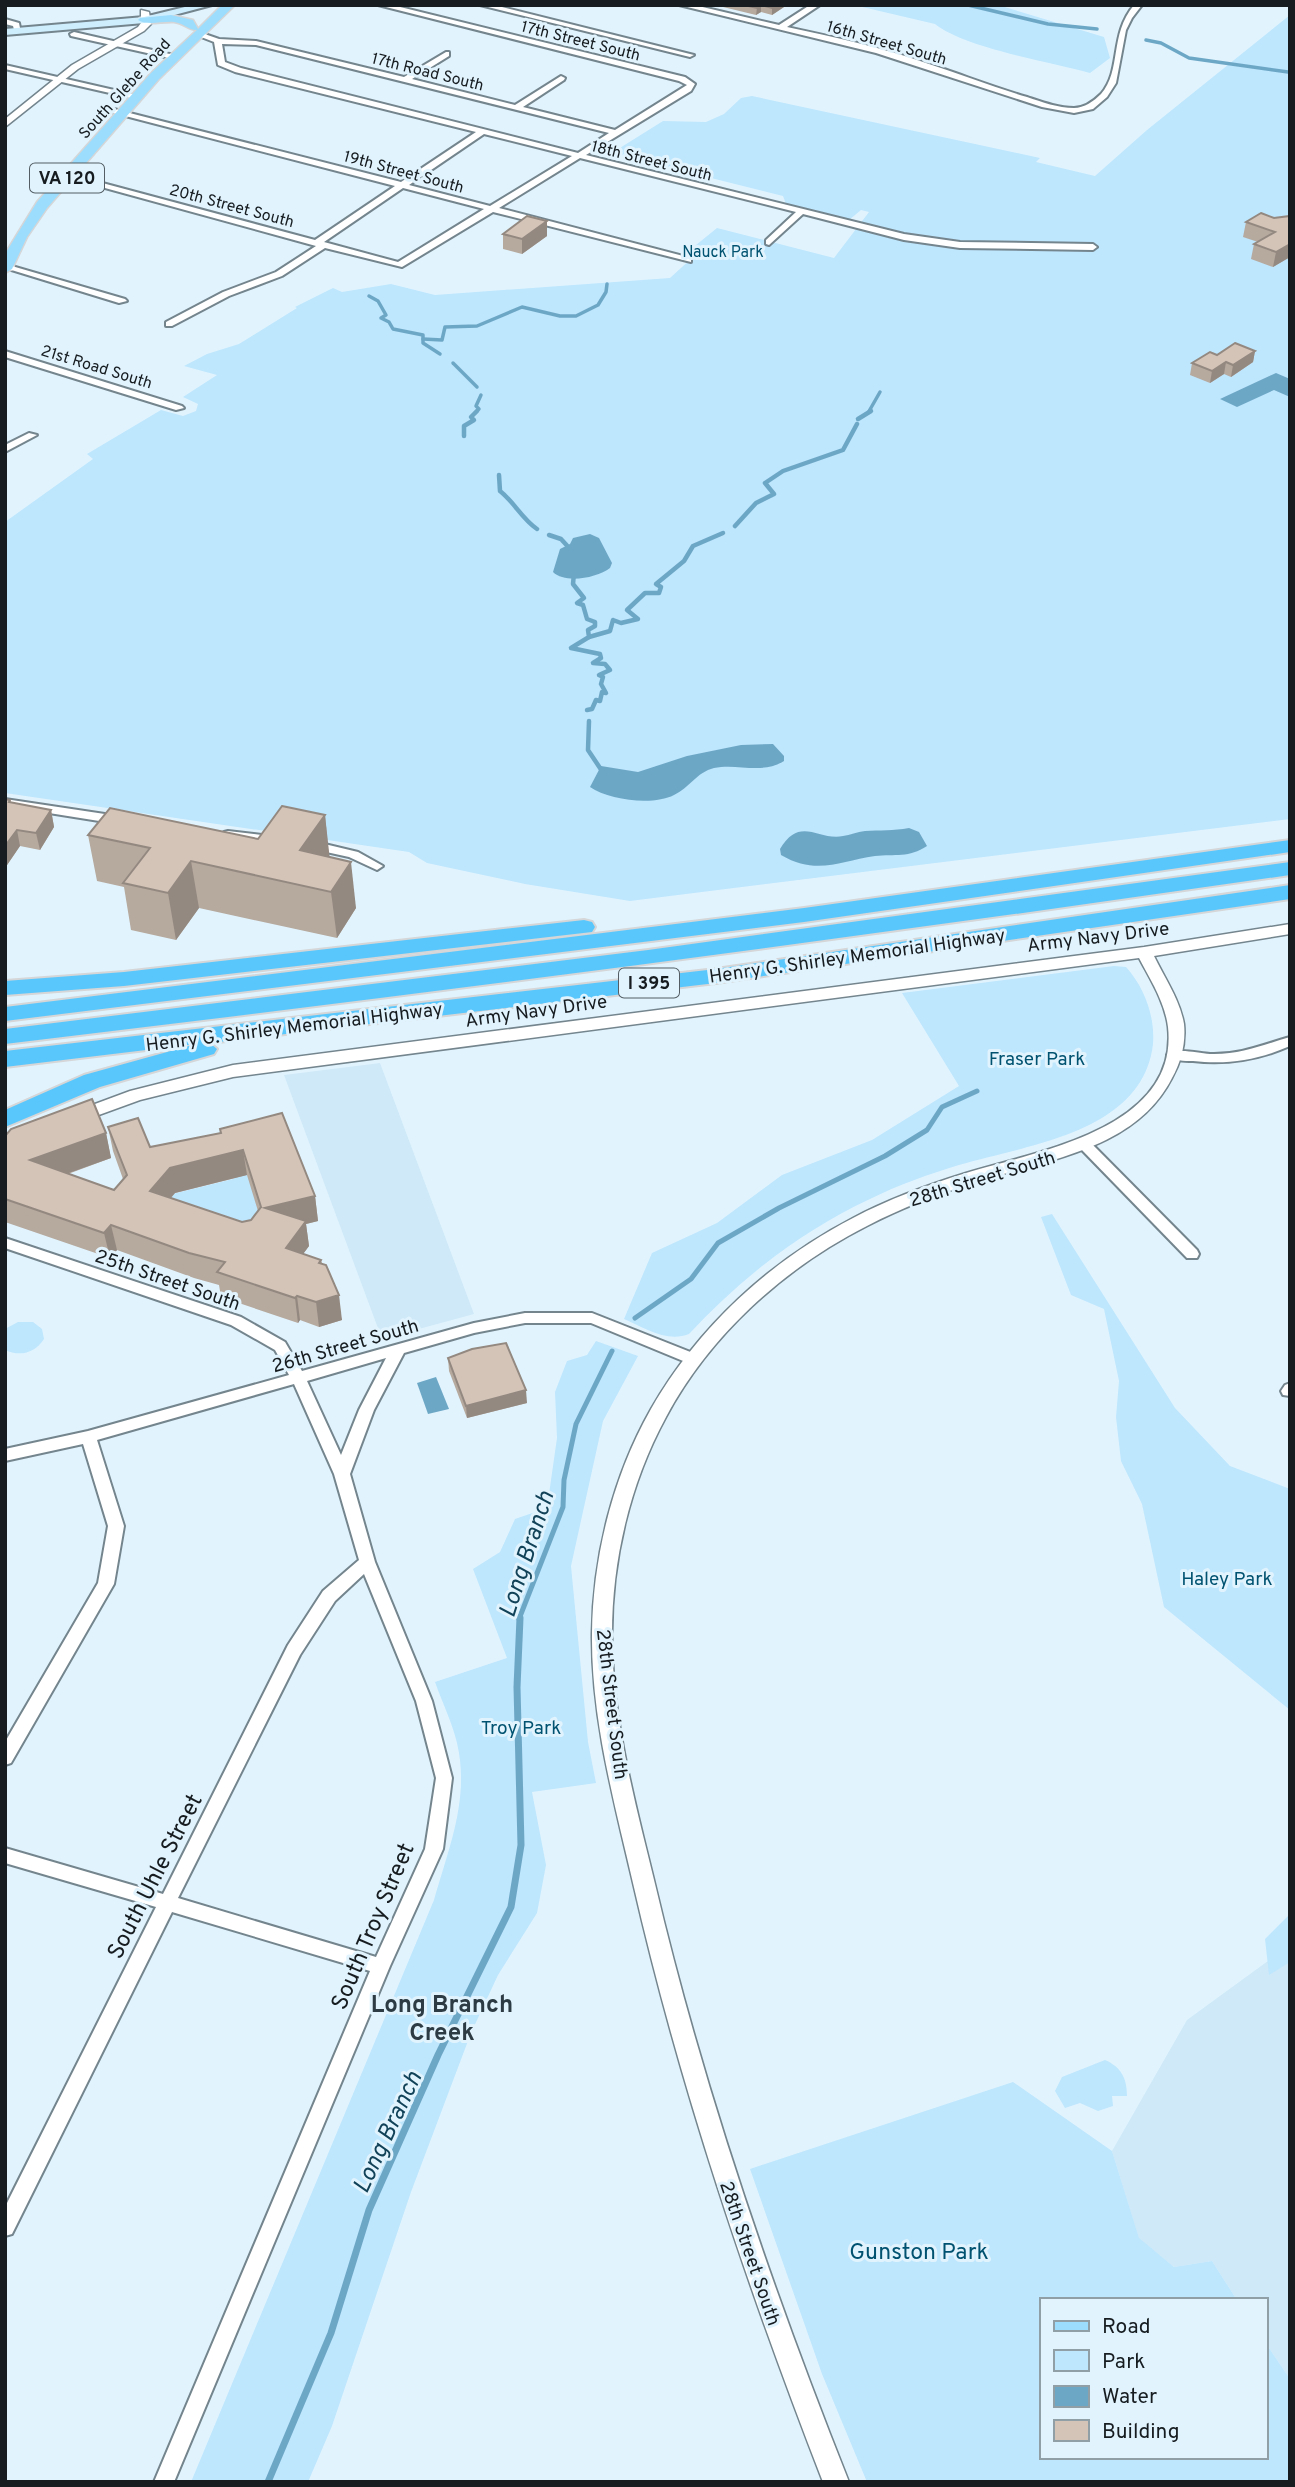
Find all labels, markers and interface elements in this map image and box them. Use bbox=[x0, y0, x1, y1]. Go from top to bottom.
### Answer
street label: 17th Street South bbox=[519, 17, 642, 66]
street label: 16th Street South bbox=[824, 17, 949, 71]
street label: South Glebe Road bbox=[75, 35, 176, 144]
street label: 17th Road South bbox=[369, 49, 486, 97]
street label: 18th Street South bbox=[589, 137, 714, 187]
street label: 19th Street South bbox=[341, 147, 466, 199]
road number: VA 120 bbox=[30, 163, 104, 192]
street label: 20th Street South bbox=[167, 181, 296, 233]
park label: Nauck Park bbox=[682, 243, 764, 263]
street label: 21st Road South bbox=[38, 341, 154, 394]
street label: Army Navy Drive bbox=[1026, 917, 1171, 959]
street label: Henry G. Shirley Memorial Highway bbox=[708, 924, 1007, 990]
road number: I 395 bbox=[619, 968, 679, 998]
street label: Army Navy Drive bbox=[464, 990, 609, 1034]
street label: Henry G. Shirley Memorial Highway bbox=[144, 998, 444, 1058]
park label: Fraser Park bbox=[989, 1048, 1085, 1072]
street label: 28th Street South bbox=[907, 1146, 1059, 1214]
street label: 25th Street South bbox=[92, 1245, 243, 1317]
street label: 26th Street South bbox=[269, 1315, 422, 1379]
water label: Long Branch bbox=[493, 1488, 562, 1622]
park label: Haley Park bbox=[1181, 1568, 1273, 1592]
street label: 28th Street South bbox=[590, 1628, 632, 1781]
park label: Troy Park bbox=[481, 1717, 561, 1741]
street label: South Uhle Street bbox=[102, 1790, 210, 1965]
street label: South Troy Street bbox=[326, 1839, 422, 2015]
district label: Long Branch Creek bbox=[371, 1991, 513, 2049]
water label: Long Branch bbox=[348, 2067, 430, 2199]
street label: 28th Street South bbox=[713, 2178, 785, 2329]
park label: Gunston Park bbox=[849, 2239, 989, 2268]
legend bbox=[1040, 2298, 1267, 2459]
text: Road bbox=[1102, 2314, 1151, 2341]
text: Park bbox=[1102, 2349, 1145, 2376]
text: Water bbox=[1102, 2384, 1157, 2411]
text: Building bbox=[1102, 2419, 1180, 2446]

